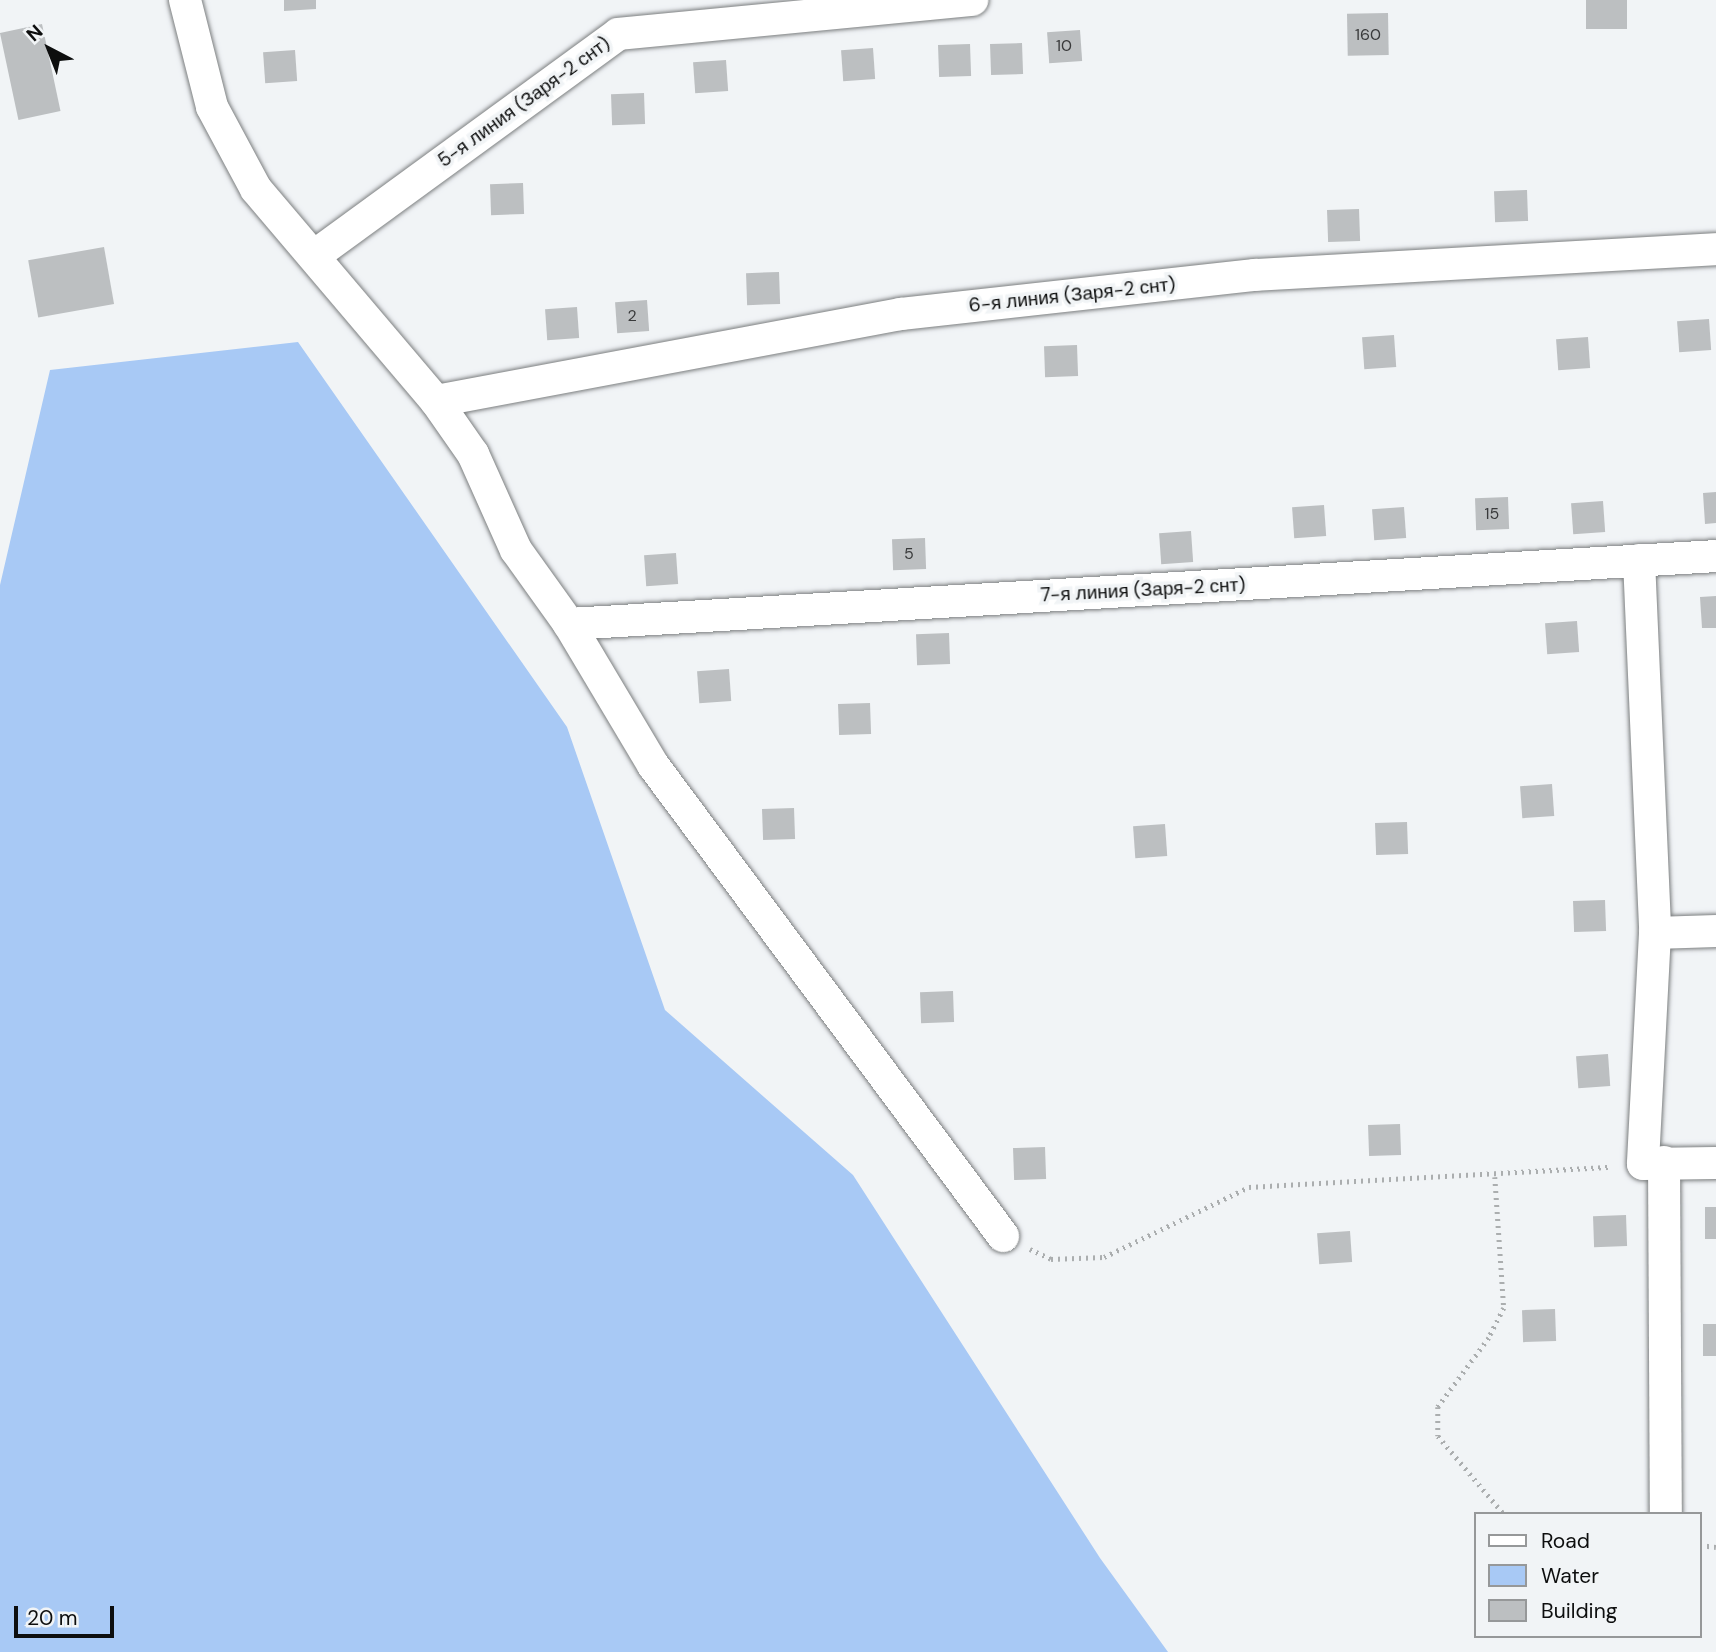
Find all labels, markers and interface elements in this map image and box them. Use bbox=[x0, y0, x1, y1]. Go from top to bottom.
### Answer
north arrow bbox=[14, 14, 84, 84]
text: N bbox=[21, 19, 48, 47]
house number: 160 bbox=[1355, 25, 1381, 45]
street label: 5-я линия (Заря-2 снт) bbox=[433, 32, 615, 172]
house number: 10 bbox=[1056, 36, 1072, 56]
street label: 6-я линия (Заря-2 снт) bbox=[968, 273, 1176, 317]
house number: 2 bbox=[627, 306, 637, 326]
house number: 15 bbox=[1485, 504, 1499, 524]
house number: 5 bbox=[904, 544, 914, 564]
street label: 7-я линия (Заря-2 снт) bbox=[1040, 573, 1246, 607]
legend bbox=[1474, 1512, 1702, 1638]
text: Road bbox=[1541, 1527, 1590, 1555]
text: Water bbox=[1541, 1562, 1599, 1590]
scale bar bbox=[18, 1592, 117, 1636]
text: Building bbox=[1541, 1597, 1617, 1625]
text: 20 m bbox=[27, 1604, 78, 1632]

